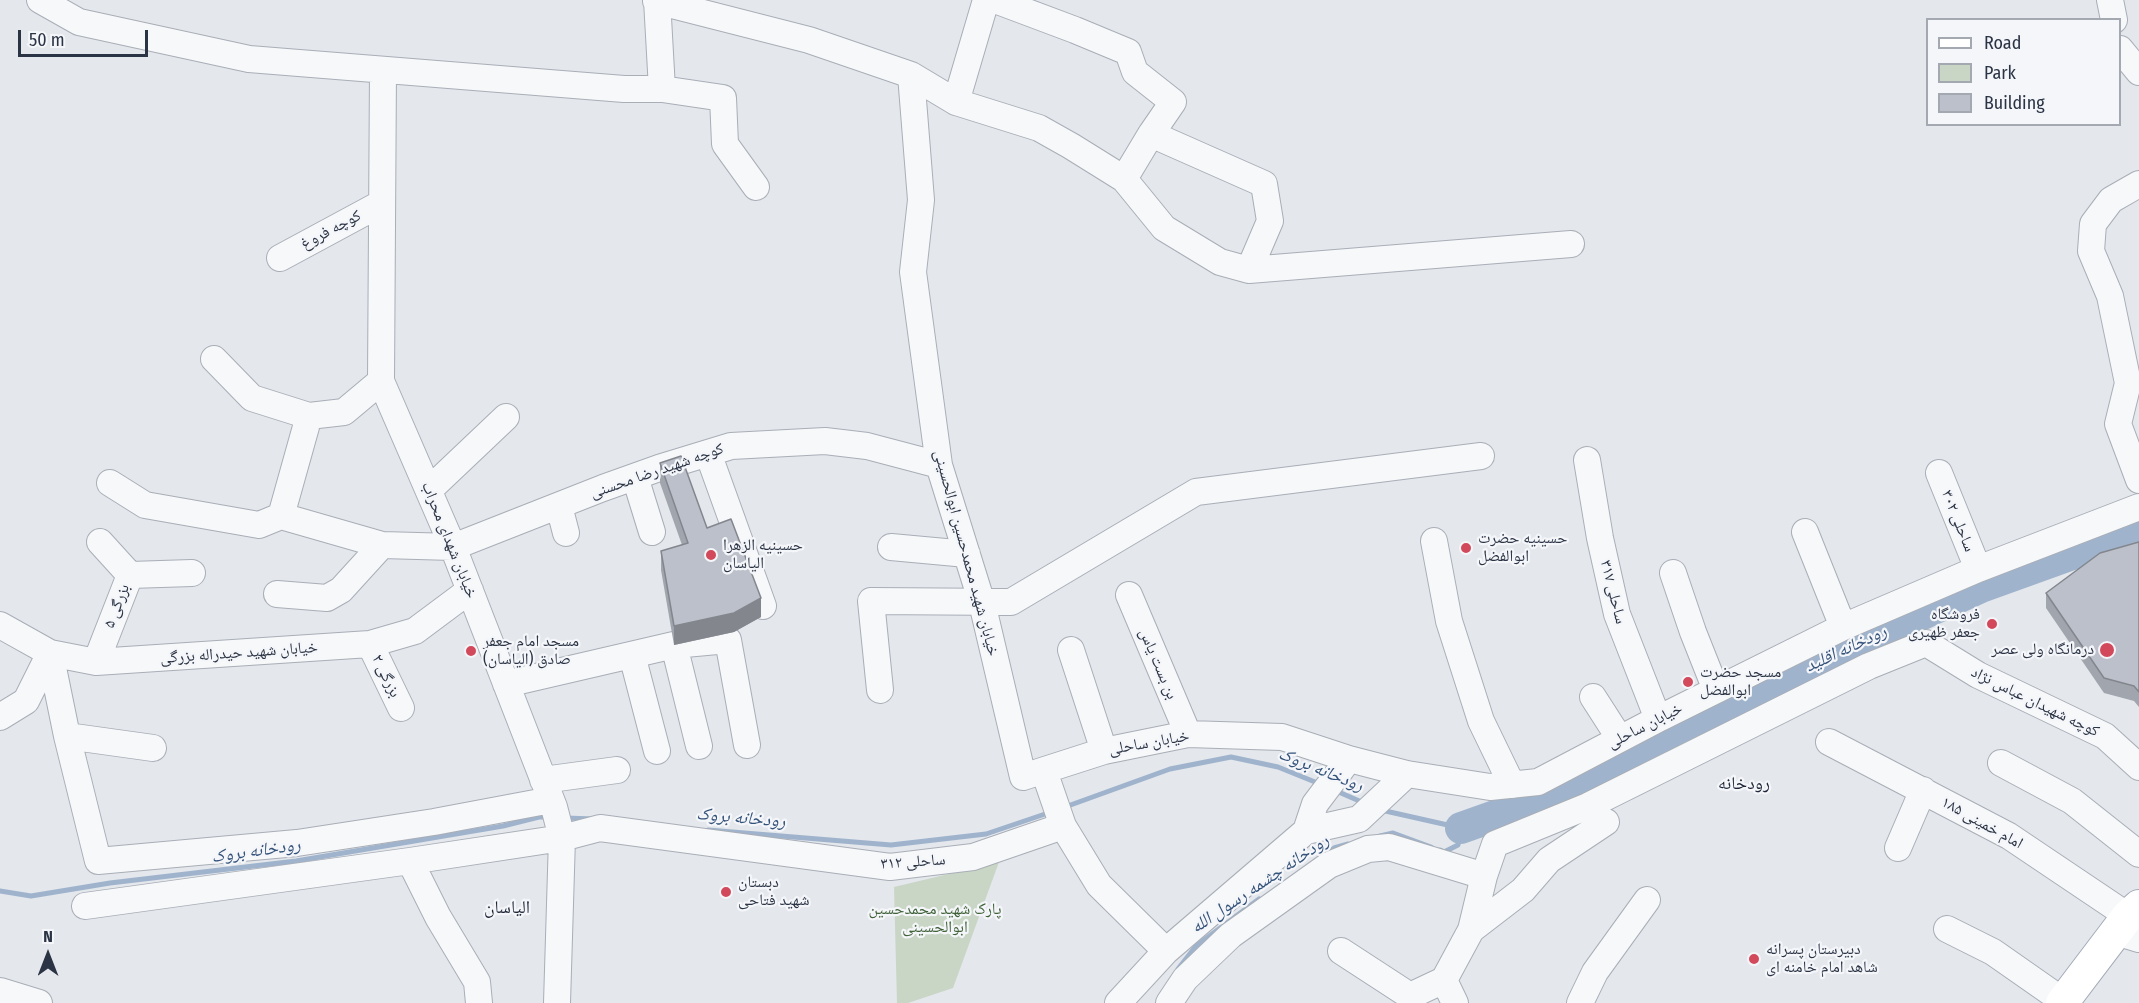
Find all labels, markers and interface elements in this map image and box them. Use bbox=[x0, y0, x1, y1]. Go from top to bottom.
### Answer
scale bar bbox=[21, 18, 152, 56]
legend bbox=[1926, 18, 2121, 126]
text: 50 m bbox=[29, 29, 65, 51]
text: Road bbox=[1984, 32, 2021, 54]
text: Park bbox=[1984, 62, 2016, 84]
text: Building bbox=[1984, 92, 2045, 114]
street label: کوچه فروغ bbox=[298, 206, 364, 254]
street label: کوچه شهید رضا محسنی bbox=[588, 439, 726, 503]
street label: خیابان شهید محمدحسین ابوالحسینی bbox=[929, 448, 1003, 658]
street label: خیابان شهدای محراب bbox=[417, 479, 481, 601]
street label: ساحلی ۳۰۲ bbox=[1937, 487, 1979, 555]
place label: حسینیه حضرت ابوالفضل bbox=[1478, 529, 1567, 567]
place label: حسینیه الزهرا الیاسان bbox=[723, 536, 803, 574]
marker: حسینیه حضرت ابوالفضل bbox=[1459, 541, 1473, 555]
marker: حسینیه الزهرا الیاسان bbox=[704, 548, 718, 562]
street label: ساحلی ۳۱۷ bbox=[1596, 558, 1630, 626]
street label: بزرگی ۵ bbox=[100, 581, 134, 631]
place label: فروشگاه جعفر ظهیری bbox=[1908, 605, 1980, 643]
marker: فروشگاه جعفر ظهیری bbox=[1985, 617, 1999, 631]
water label: رودخانه اقلید bbox=[1802, 621, 1890, 677]
street label: بن بست یاس bbox=[1134, 626, 1182, 702]
place label: مسجد امام جعفر صادق (الیاسان) bbox=[483, 632, 579, 670]
street label: خیابان شهید حیدراله بزرگی bbox=[160, 638, 318, 668]
place label: درمانگاه ولی عصر bbox=[1991, 640, 2094, 660]
marker: درمانگاه ولی عصر bbox=[2098, 641, 2116, 659]
marker: مسجد امام جعفر صادق (الیاسان) bbox=[464, 644, 478, 658]
street label: بزرگی ۲ bbox=[367, 651, 405, 701]
place label: مسجد حضرت ابوالفضل bbox=[1700, 663, 1781, 701]
street label: کوچه شهیدان عباس نژاد bbox=[1968, 663, 2102, 741]
marker: مسجد حضرت ابوالفضل bbox=[1681, 675, 1695, 689]
street label: خیابان ساحلی bbox=[1604, 699, 1686, 753]
street label: خیابان ساحلی bbox=[1107, 726, 1191, 760]
water label: رودخانه بروک bbox=[1275, 743, 1367, 797]
district label: رودخانه bbox=[1718, 773, 1770, 795]
street label: امام خمینی ۱۸۵ bbox=[1938, 793, 2026, 853]
water label: رودخانه بروک bbox=[695, 803, 787, 833]
water label: رودخانه چشمه رسول الله bbox=[1187, 830, 1333, 938]
water label: رودخانه بروک bbox=[210, 834, 302, 868]
street label: ساحلی ۳۱۲ bbox=[880, 850, 946, 874]
place label: دبستان شهید فتاحی bbox=[738, 873, 809, 911]
marker: دبستان شهید فتاحی bbox=[719, 885, 733, 899]
district label: الیاسان bbox=[484, 897, 530, 919]
park label: پارک شهید محمدحسین ابوالحسینی bbox=[869, 900, 1001, 938]
north arrow bbox=[18, 925, 78, 985]
text: N bbox=[43, 927, 53, 946]
place label: دبیرستان پسرانه شاهد امام خامنه ای bbox=[1766, 940, 1878, 978]
marker: دبیرستان پسرانه شاهد امام خامنه ای bbox=[1747, 952, 1761, 966]

